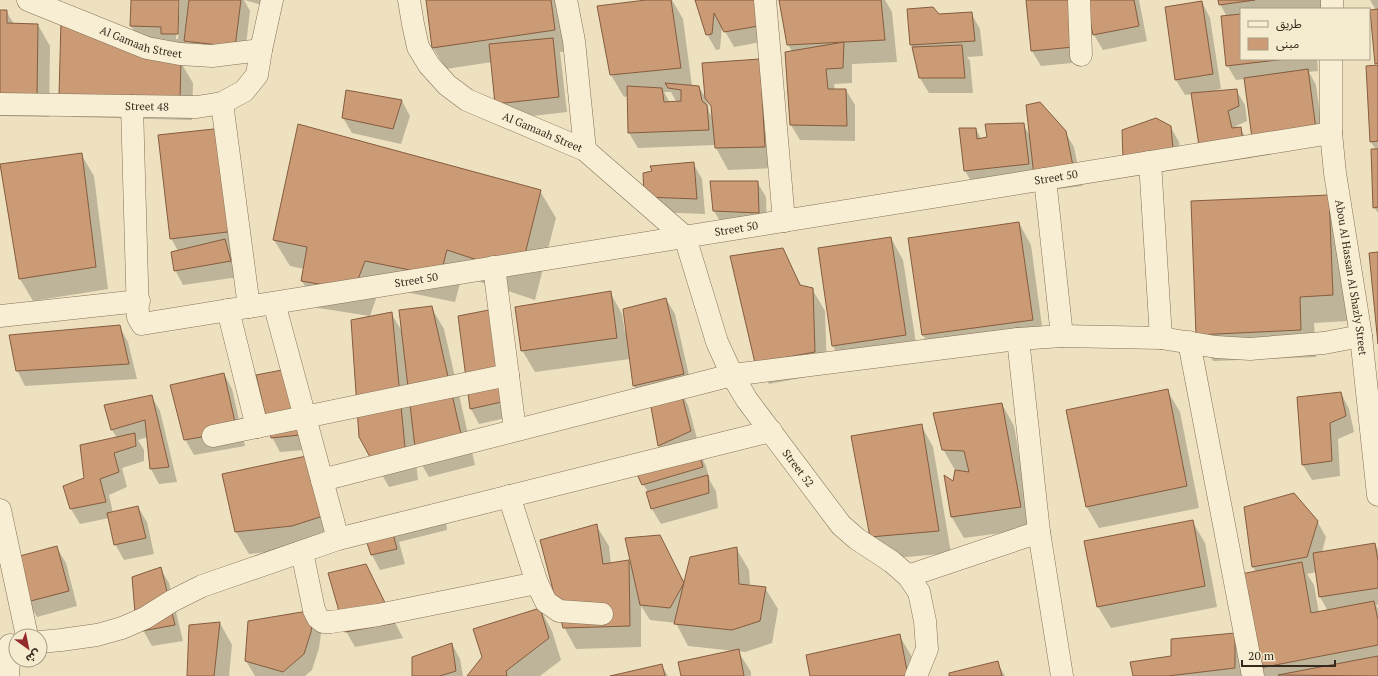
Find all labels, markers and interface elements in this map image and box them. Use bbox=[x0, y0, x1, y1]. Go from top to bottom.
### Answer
legend bbox=[1240, 8, 1370, 60]
text: طريق bbox=[1276, 16, 1302, 32]
street label: Al Gamaah Street bbox=[98, 23, 183, 61]
text: مبنى bbox=[1276, 36, 1299, 51]
street label: Street 48 bbox=[125, 99, 169, 114]
street label: Al Gamaah Street bbox=[500, 109, 585, 155]
street label: Street 50 bbox=[1033, 167, 1079, 188]
street label: Abou Al Hassan Al Shazly Street bbox=[1332, 199, 1370, 356]
street label: Street 50 bbox=[713, 218, 759, 239]
street label: Street 50 bbox=[394, 270, 439, 290]
street label: Street 52 bbox=[779, 446, 817, 490]
north arrow bbox=[8, 628, 48, 668]
scale bar bbox=[1242, 642, 1335, 668]
text: ش bbox=[23, 646, 44, 666]
text: 20 m bbox=[1248, 648, 1275, 663]

